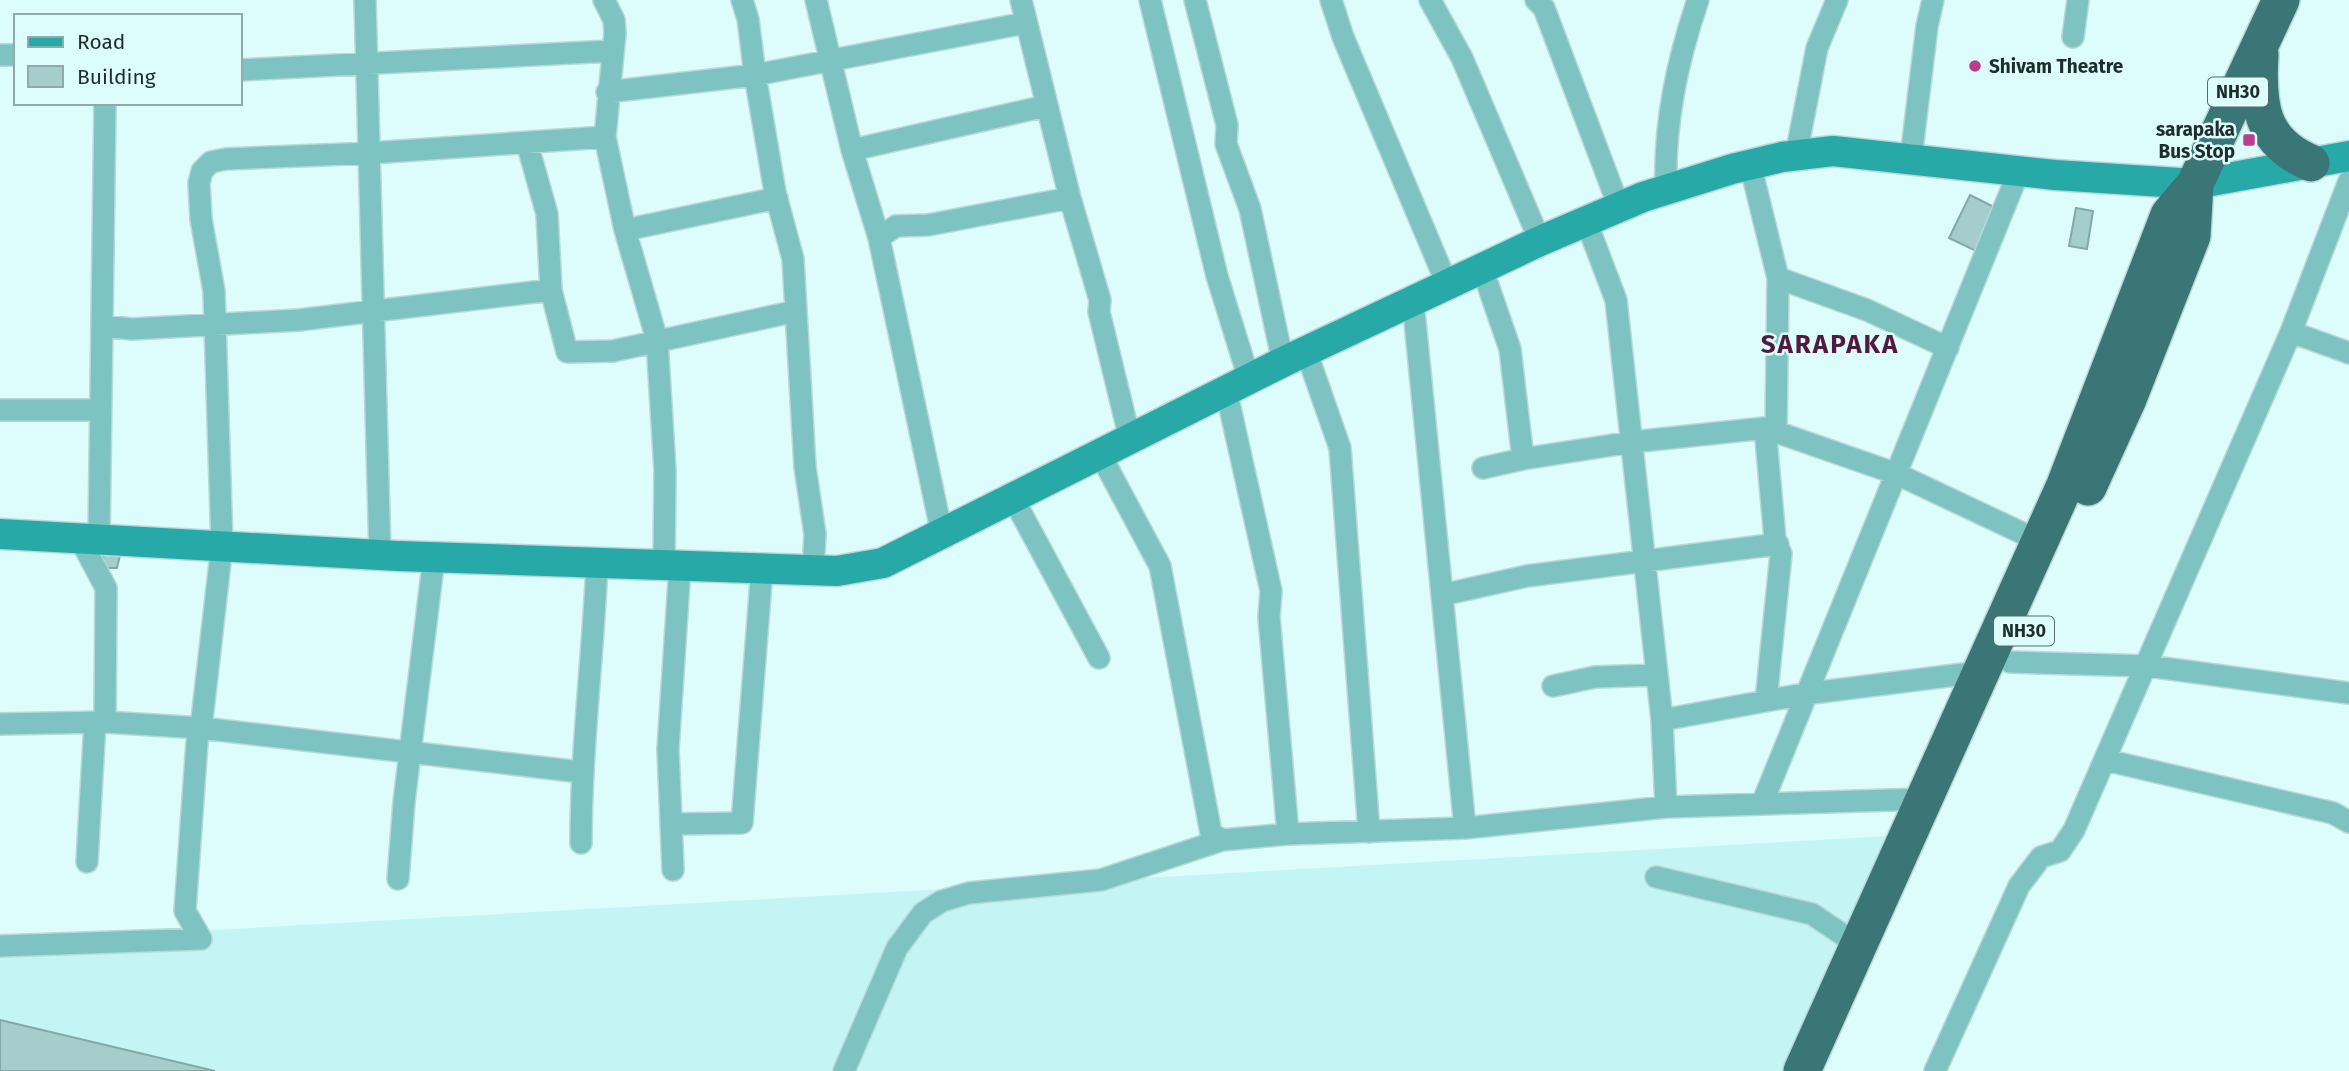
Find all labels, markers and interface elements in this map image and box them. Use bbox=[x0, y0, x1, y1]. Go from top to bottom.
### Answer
legend bbox=[14, 14, 242, 105]
text: Road bbox=[77, 29, 125, 55]
place label: Shivam Theatre bbox=[1989, 55, 2123, 78]
marker: Shivam Theatre bbox=[1967, 58, 1983, 74]
text: Building bbox=[77, 64, 156, 90]
road number: NH30 bbox=[2208, 78, 2268, 106]
place label: sarapaka Bus Stop bbox=[2156, 118, 2235, 163]
marker: sarapaka Bus Stop bbox=[2241, 132, 2257, 148]
district label: SARAPAKA bbox=[1761, 329, 1899, 360]
road number: NH30 bbox=[1994, 616, 2054, 646]

